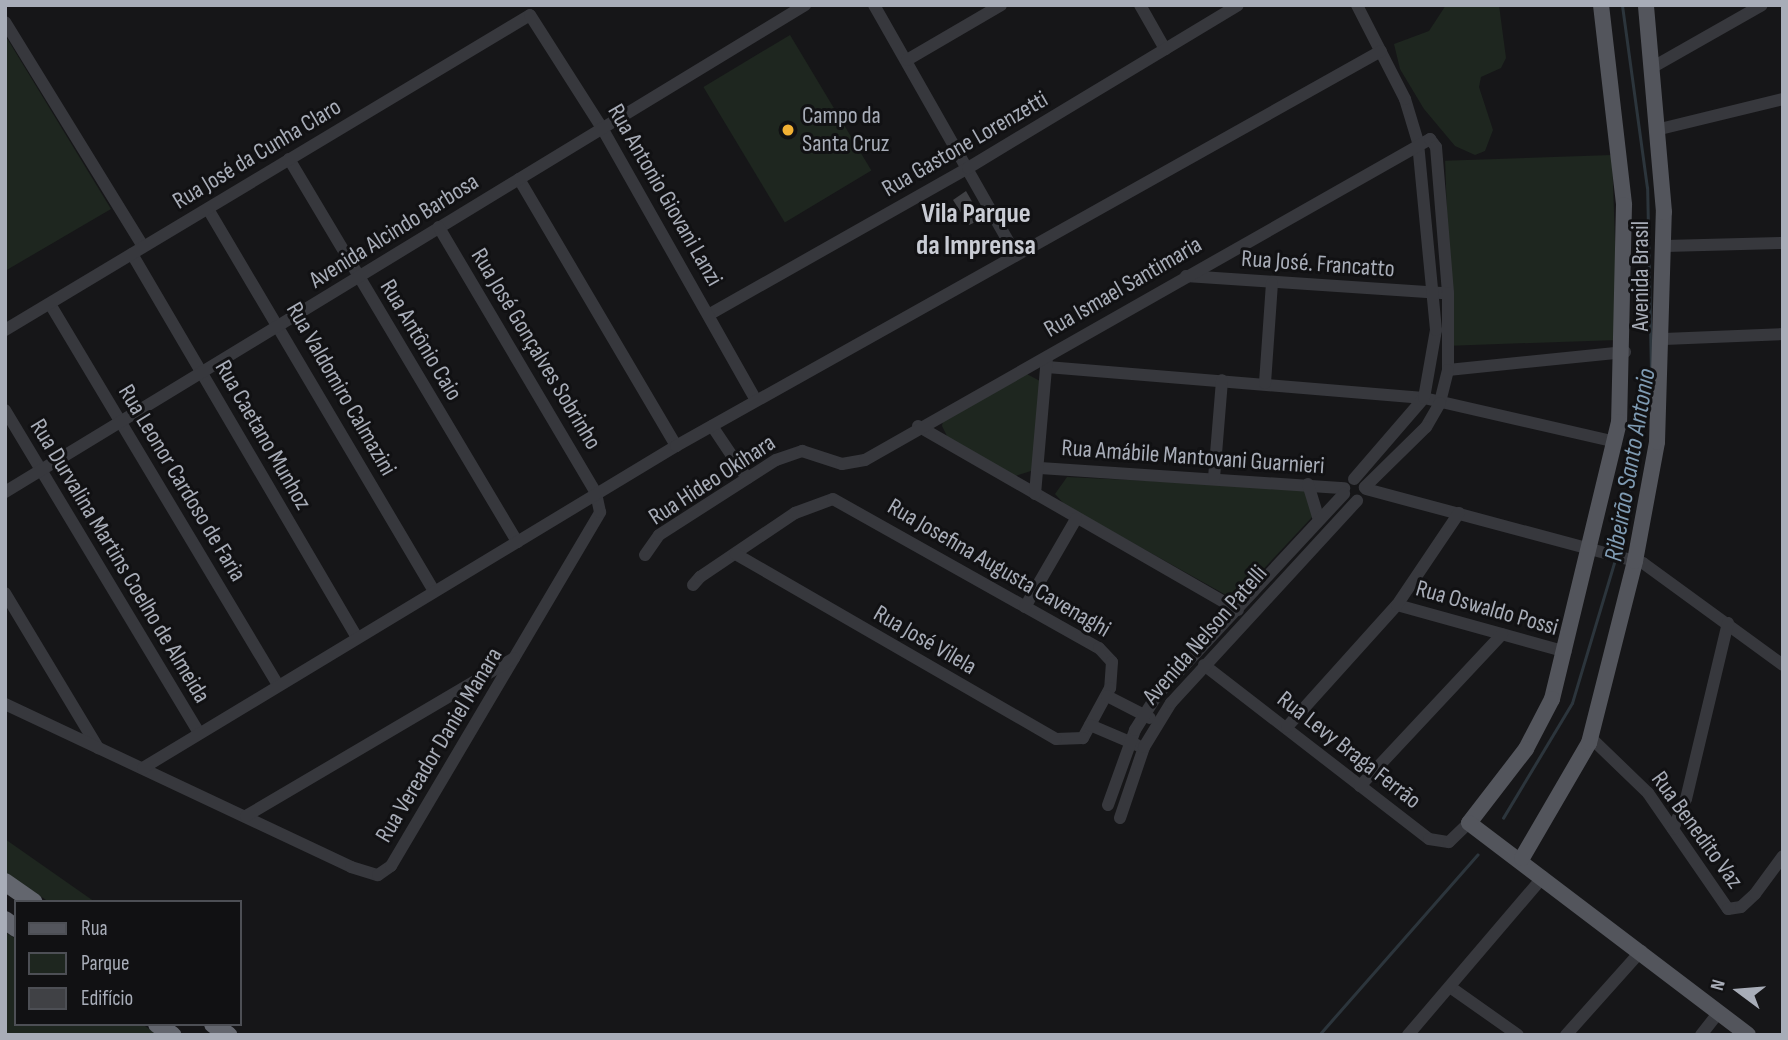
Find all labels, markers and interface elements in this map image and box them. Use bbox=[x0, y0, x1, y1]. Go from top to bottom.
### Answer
street label: Rua Gastone Lorenzetti bbox=[877, 85, 1053, 203]
street label: Rua José da Cunha Claro bbox=[168, 92, 346, 216]
street label: Rua Antonio Giovani Lanzi bbox=[601, 99, 729, 291]
place label: Campo da Santa Cruz bbox=[802, 102, 889, 158]
marker: Campo da Santa Cruz bbox=[780, 122, 796, 138]
street label: Avenida Alcindo Barbosa bbox=[304, 167, 484, 295]
district label: Vila Parque da Imprensa bbox=[916, 197, 1036, 263]
street label: Avenida Brasil bbox=[1627, 221, 1655, 331]
street label: Rua Ismael Santimaria bbox=[1039, 230, 1207, 344]
street label: Rua José Gonçalves Sobrinho bbox=[465, 243, 607, 455]
street label: Rua José. Francatto bbox=[1240, 244, 1396, 284]
street label: Rua Antônio Caio bbox=[374, 274, 468, 406]
street label: Rua Valdomiro Calmazini bbox=[280, 297, 402, 481]
street label: Rua Caetano Munhoz bbox=[209, 355, 317, 515]
water label: Ribeirão Santo Antonio bbox=[1599, 366, 1663, 564]
street label: Rua Leonor Cardoso de Faria bbox=[112, 379, 252, 587]
street label: Rua Durvalina Martins Coelho de Almeida bbox=[24, 414, 216, 708]
street label: Rua Hideo Okihara bbox=[643, 428, 781, 532]
street label: Rua Amábile Mantovani Guarnieri bbox=[1061, 433, 1325, 481]
street label: Rua Josefina Augusta Cavenaghi bbox=[882, 492, 1116, 644]
street label: Avenida Nelson Patelli bbox=[1137, 559, 1273, 711]
street label: Rua Oswaldo Possi bbox=[1412, 574, 1562, 642]
street label: Rua José Vilela bbox=[868, 599, 982, 681]
street label: Rua Vereador Daniel Manara bbox=[369, 642, 509, 848]
street label: Rua Levy Braga Ferrão bbox=[1271, 685, 1427, 815]
street label: Rua Benedito Vaz bbox=[1645, 766, 1749, 894]
legend bbox=[14, 900, 242, 1026]
text: Rua bbox=[81, 916, 108, 941]
text: Parque bbox=[81, 951, 129, 976]
north arrow bbox=[1704, 956, 1774, 1026]
text: N bbox=[1706, 977, 1731, 993]
text: Edifício bbox=[81, 986, 133, 1011]

